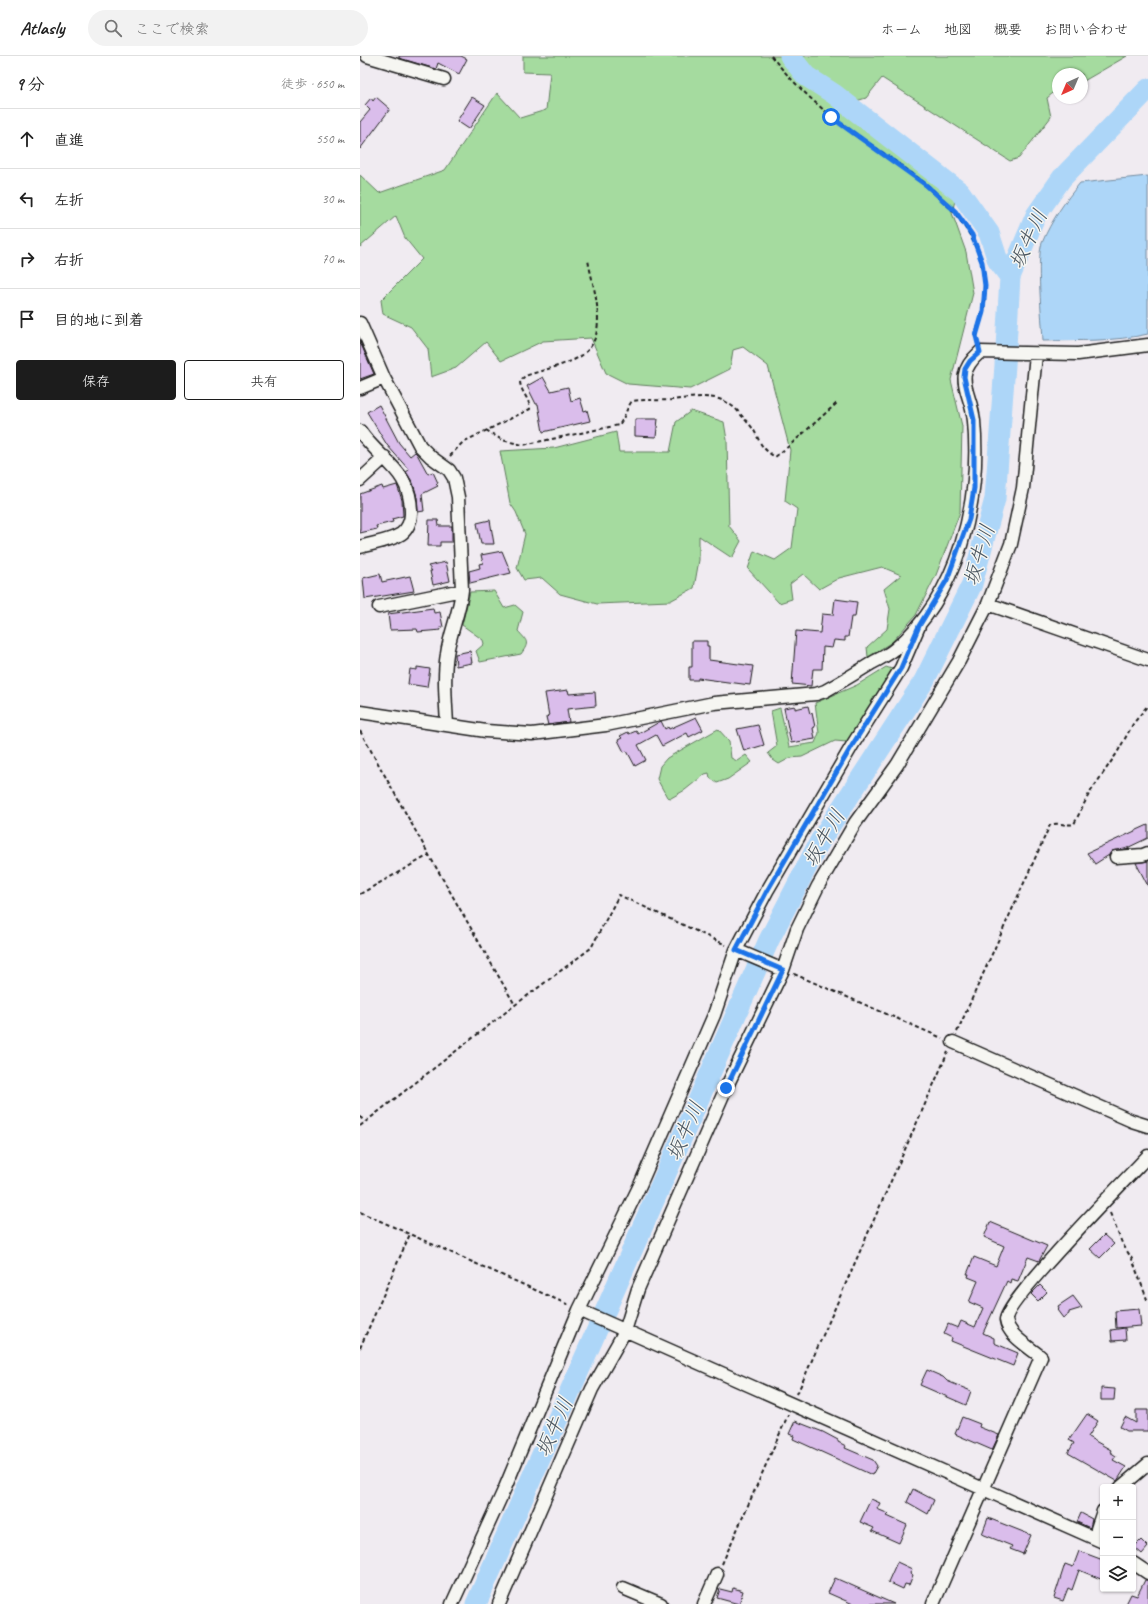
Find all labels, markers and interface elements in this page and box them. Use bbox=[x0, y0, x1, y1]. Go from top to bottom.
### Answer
search box bbox=[88, 10, 368, 46]
text: Atlasly bbox=[20, 16, 64, 40]
icon: search bbox=[102, 17, 124, 39]
text: ここで検索 bbox=[134, 20, 209, 39]
text: ホーム bbox=[881, 21, 922, 38]
text: 地図 bbox=[944, 21, 972, 38]
text: 概要 bbox=[994, 21, 1022, 38]
text: お問い合わせ bbox=[1044, 21, 1128, 38]
north arrow bbox=[1052, 68, 1088, 104]
text: 9 分 bbox=[16, 74, 45, 95]
text: 徒歩 · 650 m bbox=[281, 76, 344, 92]
route start bbox=[822, 108, 840, 126]
icon: ahead bbox=[16, 128, 38, 150]
text: 直進 bbox=[54, 131, 84, 150]
text: 550 m bbox=[316, 131, 344, 147]
icon: left bbox=[16, 188, 38, 210]
text: 左折 bbox=[54, 191, 84, 210]
text: 30 m bbox=[322, 191, 344, 207]
water label: 坂牛川 bbox=[1003, 205, 1053, 273]
icon: right bbox=[16, 248, 38, 270]
text: 右折 bbox=[54, 251, 84, 270]
text: 70 m bbox=[322, 251, 344, 267]
icon: arrive bbox=[16, 308, 38, 330]
text: 目的地に到着 bbox=[54, 311, 144, 330]
button: 保存 bbox=[16, 360, 176, 400]
button: 共有 bbox=[184, 360, 344, 400]
water label: 坂牛川 bbox=[957, 521, 1001, 589]
water label: 坂牛川 bbox=[797, 804, 851, 872]
route end bbox=[717, 1079, 735, 1097]
water label: 坂牛川 bbox=[660, 1097, 710, 1165]
water label: 坂牛川 bbox=[529, 1393, 579, 1461]
map controls bbox=[1100, 1484, 1136, 1592]
button: + bbox=[1100, 1484, 1136, 1520]
button: − bbox=[1100, 1520, 1136, 1556]
button: layers bbox=[1100, 1556, 1136, 1592]

